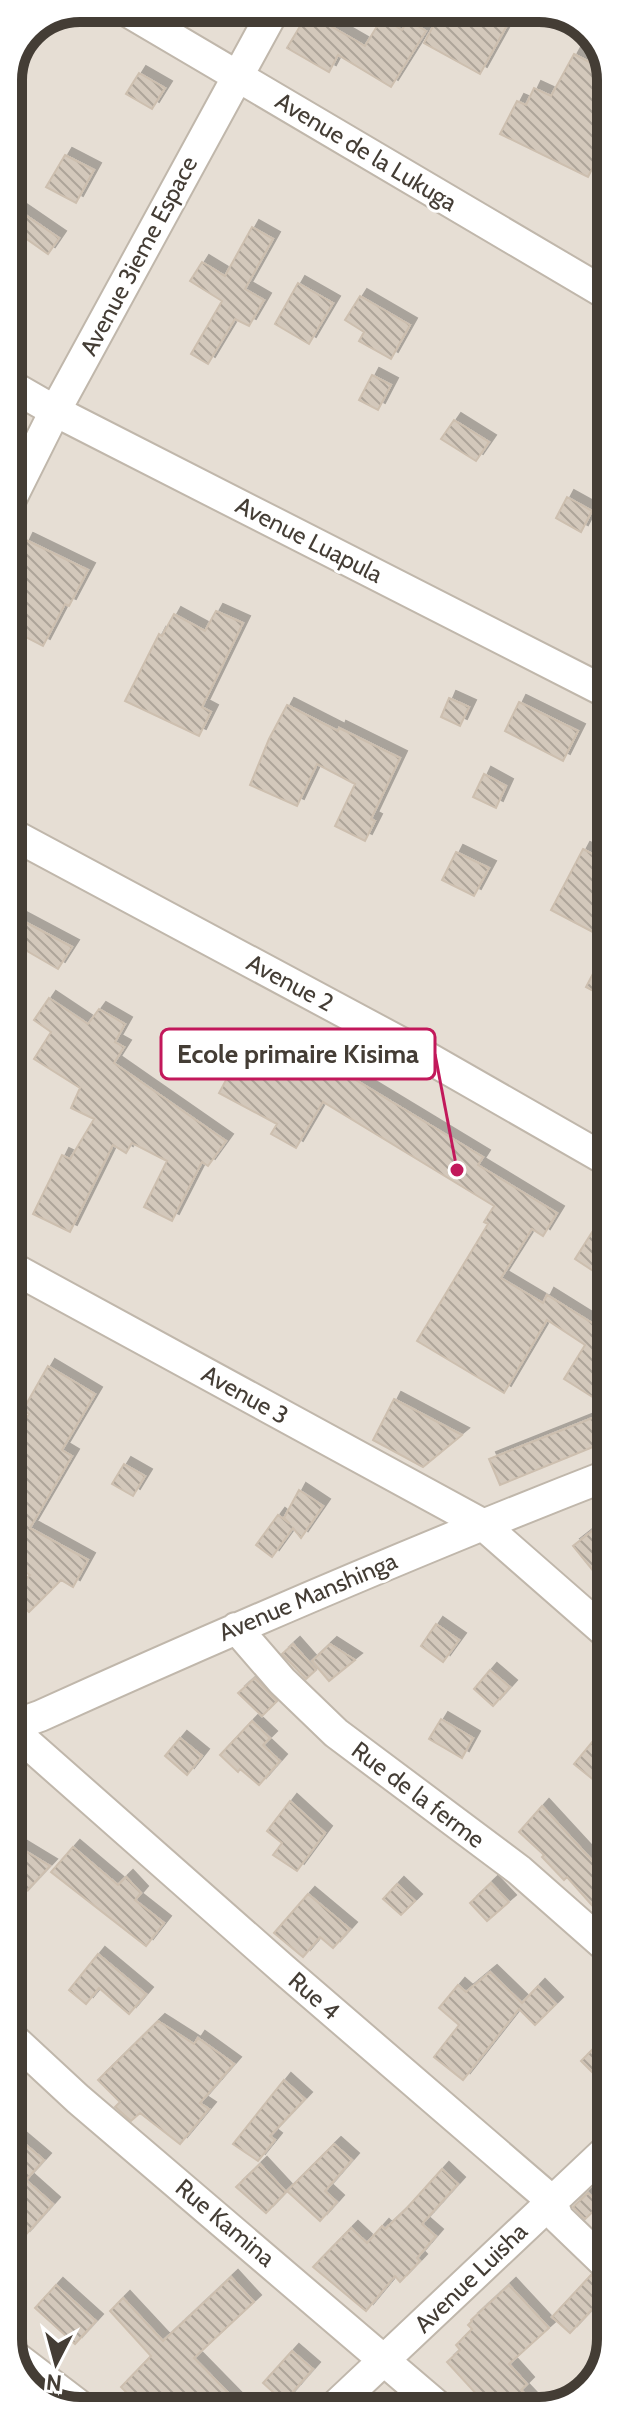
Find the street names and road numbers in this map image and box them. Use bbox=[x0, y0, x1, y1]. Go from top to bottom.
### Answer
street label: Avenue de la Lukuga bbox=[270, 86, 463, 217]
street label: Avenue 3ieme Espace bbox=[74, 151, 203, 360]
street label: Avenue Luapula bbox=[231, 490, 388, 589]
street label: Avenue 2 bbox=[242, 948, 339, 1017]
street label: Avenue 3 bbox=[197, 1359, 294, 1430]
street label: Avenue Manshinga bbox=[214, 1546, 402, 1647]
street label: Rue de la ferme bbox=[346, 1735, 491, 1854]
street label: Rue 4 bbox=[283, 1966, 346, 2026]
street label: Rue Kamina bbox=[170, 2173, 281, 2273]
street label: Avenue Luisha bbox=[408, 2216, 533, 2339]

